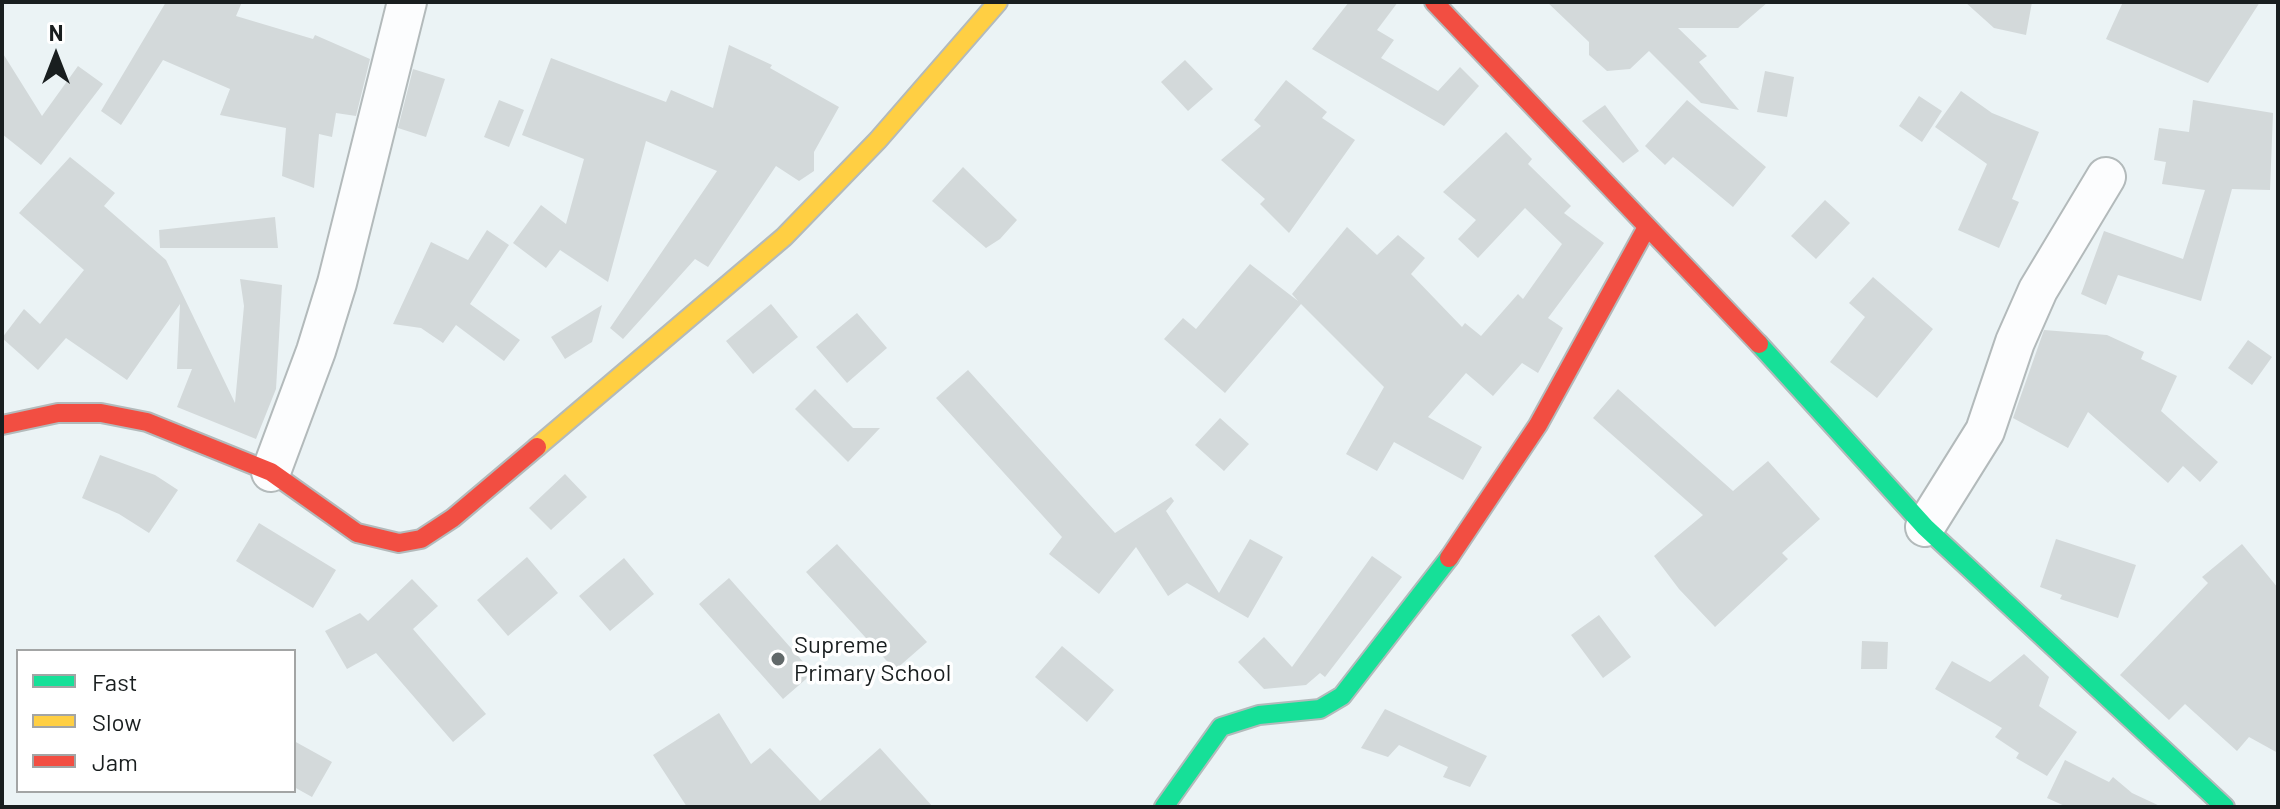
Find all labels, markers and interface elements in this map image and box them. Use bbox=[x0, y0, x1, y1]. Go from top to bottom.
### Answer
north arrow bbox=[16, 16, 96, 96]
text: N bbox=[49, 19, 63, 45]
place label: Supreme Primary School bbox=[794, 631, 951, 687]
legend bbox=[16, 649, 296, 793]
marker: Supreme Primary School bbox=[769, 650, 787, 668]
text: Fast bbox=[92, 667, 137, 696]
text: Slow bbox=[92, 707, 141, 736]
text: Jam bbox=[92, 747, 138, 776]

